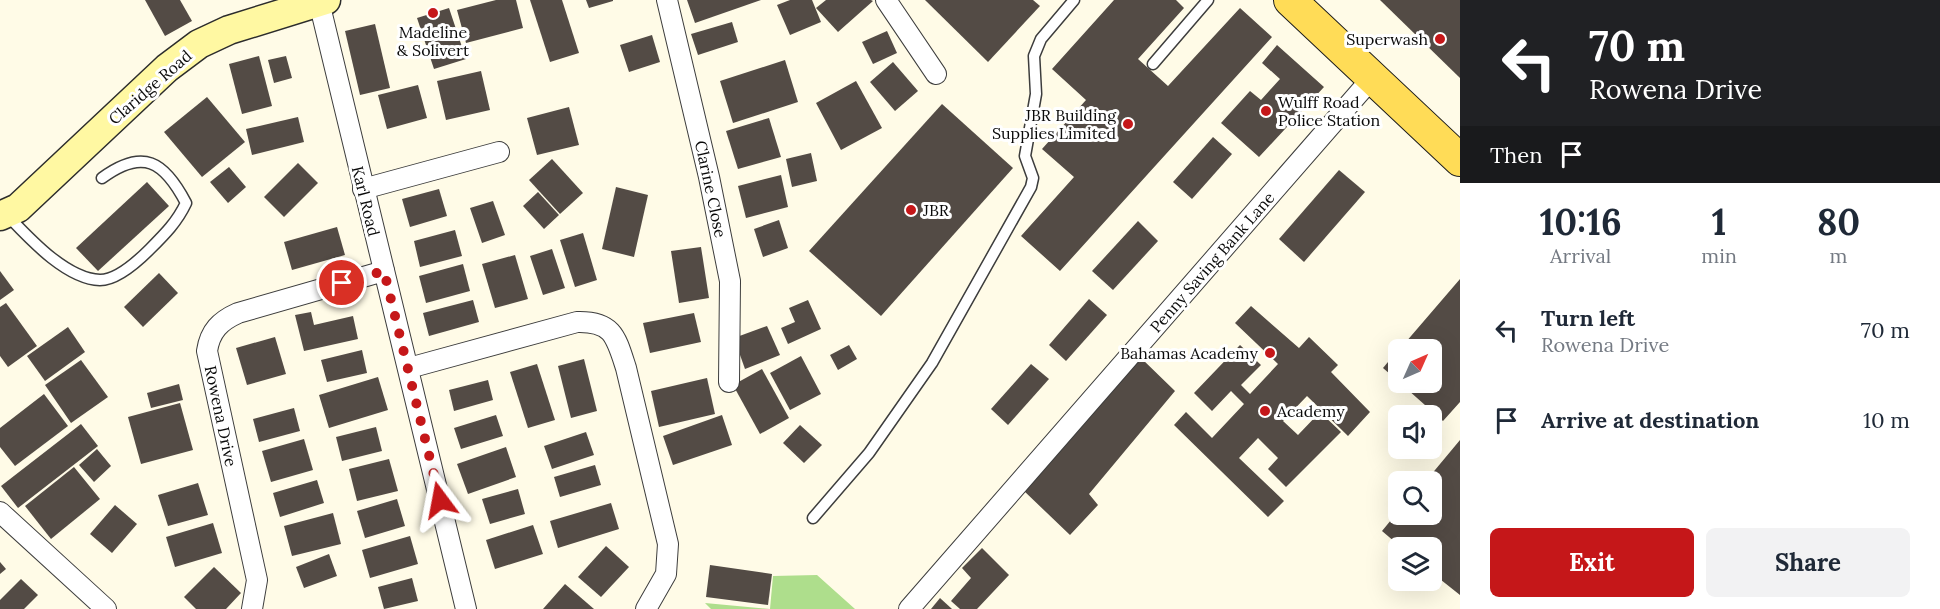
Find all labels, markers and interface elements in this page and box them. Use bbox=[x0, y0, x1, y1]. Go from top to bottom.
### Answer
marker: Madeline & Solivert bbox=[426, 6, 440, 20]
text: 70 m bbox=[1589, 19, 1685, 73]
place label: Madeline & Solivert bbox=[397, 22, 470, 60]
icon: left bbox=[1490, 24, 1568, 102]
place label: Superwash bbox=[1346, 29, 1428, 49]
marker: Superwash bbox=[1433, 32, 1447, 46]
street label: Claridge Road bbox=[104, 45, 196, 129]
text: Rowena Drive bbox=[1589, 72, 1762, 106]
place label: Wulff Road Police Station bbox=[1278, 92, 1380, 130]
marker: Wulff Road Police Station bbox=[1259, 104, 1273, 118]
place label: JBR Building Supplies Limited bbox=[992, 105, 1117, 143]
marker: JBR Building Supplies Limited bbox=[1121, 117, 1135, 131]
icon: arrive bbox=[1555, 138, 1588, 171]
street label: Clarine Close bbox=[691, 139, 731, 240]
text: Then bbox=[1490, 141, 1543, 169]
street label: Karl Road bbox=[348, 164, 384, 239]
street label: Penny Saving Bank Lane bbox=[1146, 187, 1279, 336]
text: 10:16 bbox=[1540, 199, 1622, 245]
text: 1 bbox=[1712, 199, 1726, 245]
text: 80 bbox=[1817, 199, 1860, 245]
place label: JBR bbox=[922, 200, 950, 220]
marker: JBR bbox=[904, 203, 918, 217]
text: Arrival bbox=[1550, 243, 1611, 268]
text: min bbox=[1701, 243, 1737, 268]
text: m bbox=[1830, 243, 1847, 268]
pin bbox=[316, 257, 367, 308]
icon: arrive bbox=[325, 266, 358, 299]
text: Turn left bbox=[1541, 304, 1635, 332]
icon: left bbox=[1490, 314, 1523, 347]
text: 70 m bbox=[1861, 316, 1910, 344]
text: Rowena Drive bbox=[1541, 332, 1669, 357]
north arrow bbox=[1388, 339, 1442, 393]
map controls bbox=[1388, 339, 1442, 591]
place label: Bahamas Academy bbox=[1120, 343, 1259, 363]
marker: Bahamas Academy bbox=[1263, 346, 1277, 360]
street label: Rowena Drive bbox=[201, 364, 242, 469]
place label: Academy bbox=[1276, 401, 1345, 421]
marker: Academy bbox=[1258, 404, 1272, 418]
icon: arrive bbox=[1490, 404, 1523, 437]
button: sound bbox=[1388, 405, 1442, 459]
text: Arrive at destination bbox=[1541, 406, 1759, 434]
text: 10 m bbox=[1863, 406, 1910, 434]
position arrow bbox=[408, 468, 472, 532]
button: search bbox=[1388, 471, 1442, 525]
button: Exit bbox=[1490, 528, 1694, 597]
button: Share bbox=[1706, 528, 1910, 597]
button: layers bbox=[1388, 537, 1442, 591]

